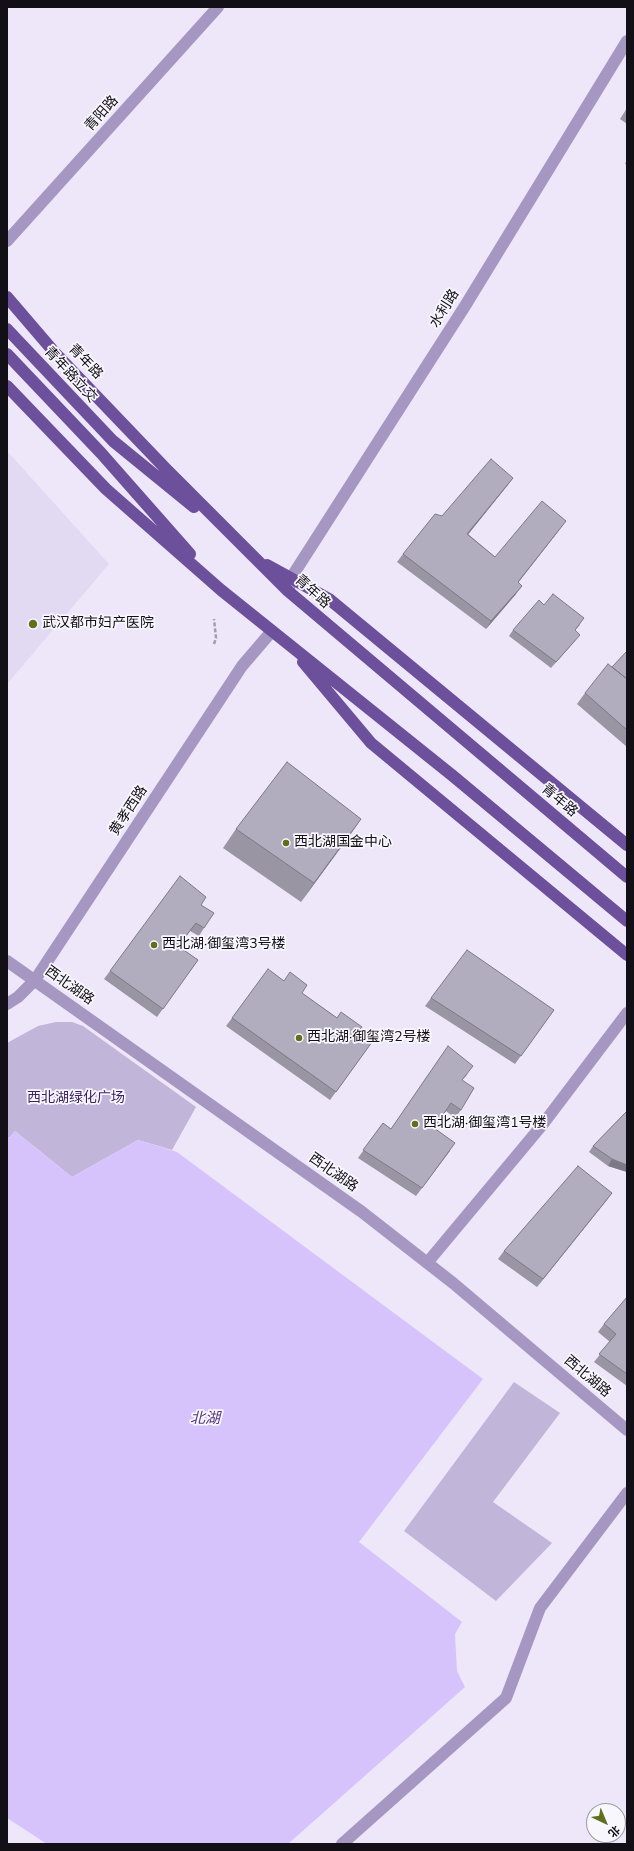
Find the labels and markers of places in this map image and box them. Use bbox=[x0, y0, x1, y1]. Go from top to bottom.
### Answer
place label: 武汉都市妇产医院 bbox=[42, 616, 154, 632]
marker: 武汉都市妇产医院 bbox=[27, 618, 39, 630]
place label: 西北湖国金中心 bbox=[294, 835, 392, 851]
marker: 西北湖国金中心 bbox=[281, 838, 291, 848]
place label: 西北湖·御玺湾3号楼 bbox=[162, 937, 286, 953]
marker: 西北湖·御玺湾3号楼 bbox=[149, 940, 159, 950]
place label: 西北湖·御玺湾2号楼 bbox=[307, 1030, 431, 1046]
marker: 西北湖·御玺湾2号楼 bbox=[294, 1033, 304, 1043]
place label: 西北湖·御玺湾1号楼 bbox=[423, 1116, 547, 1132]
marker: 西北湖·御玺湾1号楼 bbox=[410, 1119, 420, 1129]

